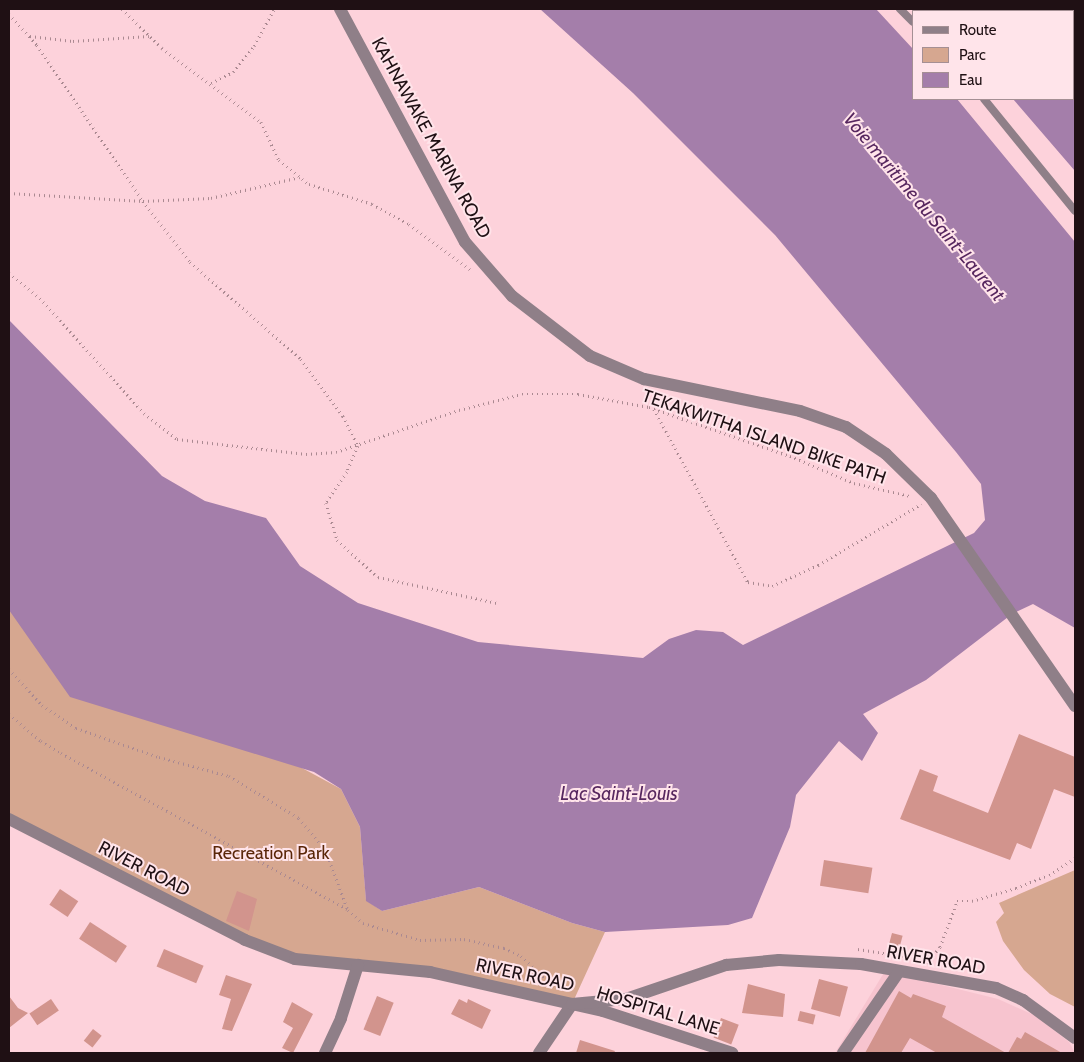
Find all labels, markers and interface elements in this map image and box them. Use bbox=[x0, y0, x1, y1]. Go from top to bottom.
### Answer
legend bbox=[912, 10, 1074, 100]
text: Route bbox=[959, 21, 997, 39]
street label: KAHNAWAKE MARINA ROAD bbox=[367, 34, 495, 242]
text: Parc bbox=[959, 46, 986, 64]
text: Eau bbox=[959, 71, 982, 89]
water label: Voie maritime du Saint-Laurent bbox=[839, 108, 1009, 306]
street label: TEKAKWITHA ISLAND BIKE PATH bbox=[639, 385, 889, 489]
water label: Lac Saint-Louis bbox=[560, 783, 678, 805]
street label: RIVER ROAD bbox=[95, 837, 193, 901]
park label: Recreation Park bbox=[212, 842, 330, 864]
street label: RIVER ROAD bbox=[885, 941, 987, 979]
street label: RIVER ROAD bbox=[474, 954, 576, 996]
street label: HOSPITAL LANE bbox=[594, 982, 722, 1040]

